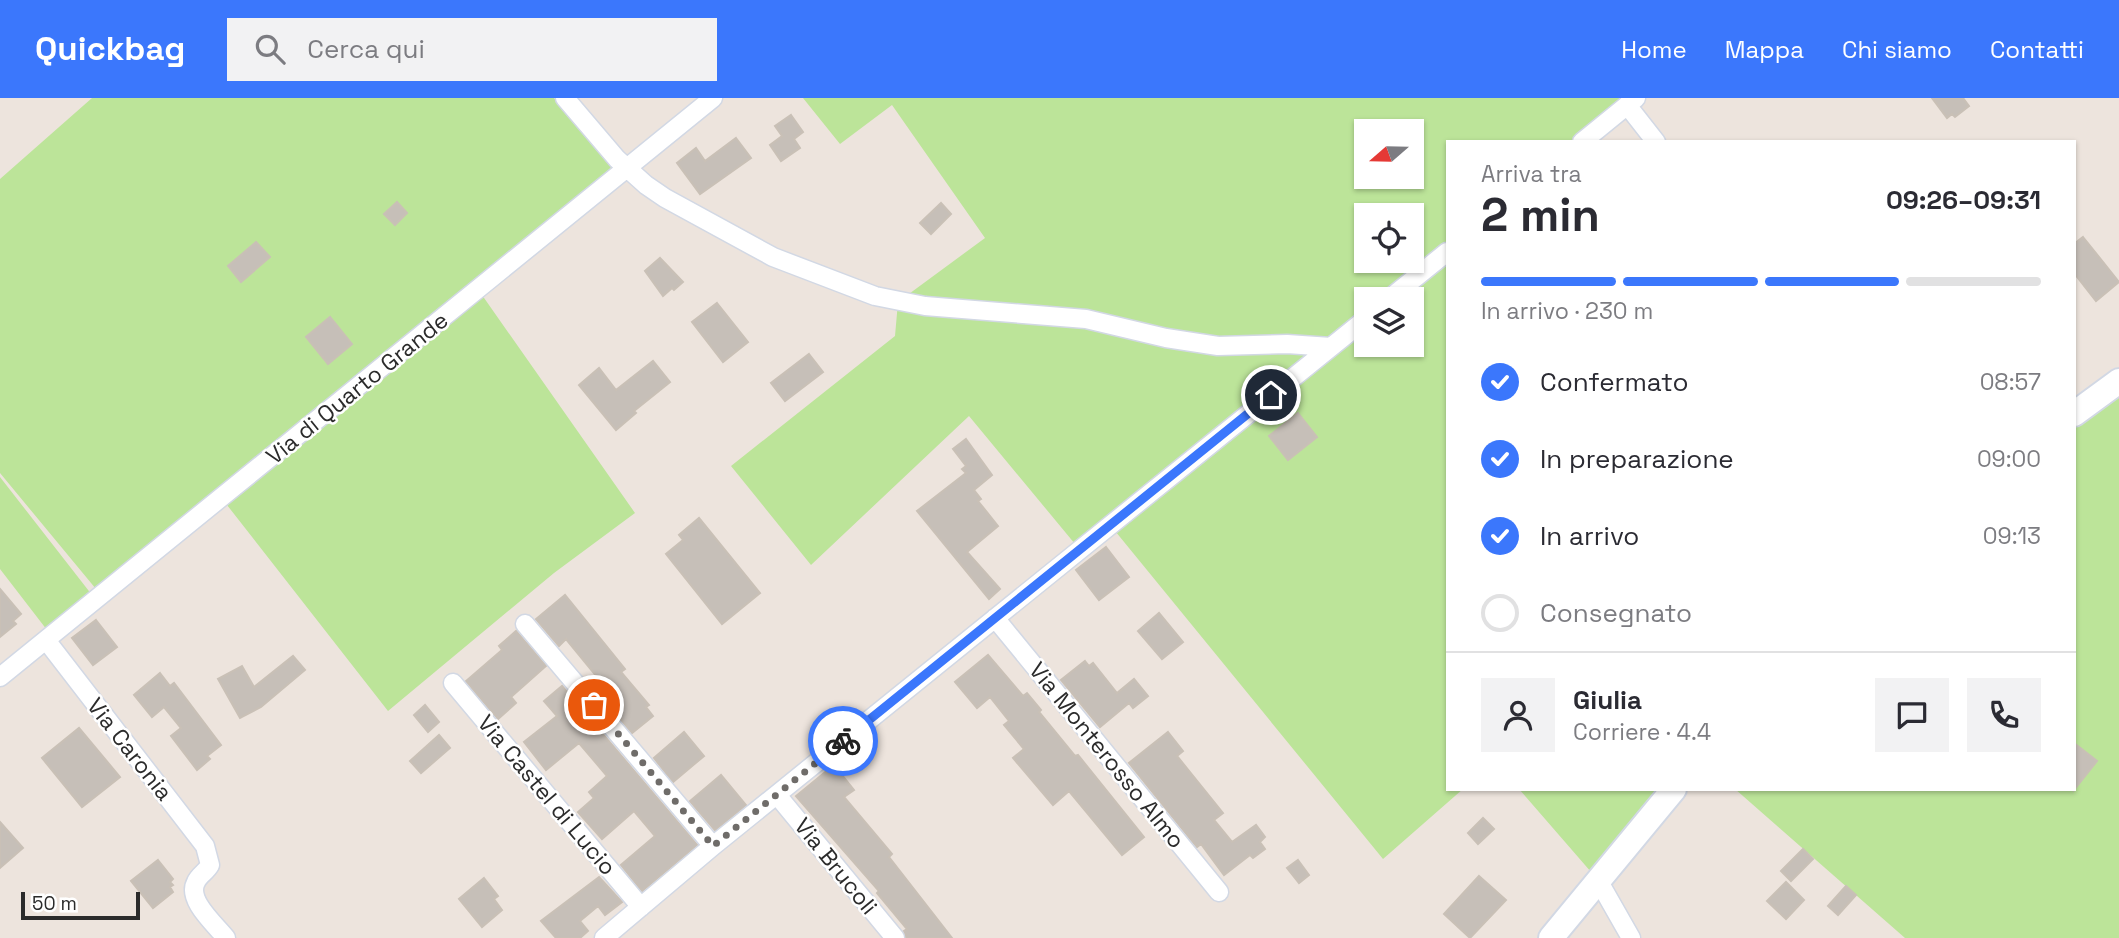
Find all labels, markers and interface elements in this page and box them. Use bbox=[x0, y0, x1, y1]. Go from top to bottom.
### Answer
search box bbox=[227, 18, 717, 81]
text: Quickbag bbox=[35, 28, 185, 70]
icon: search bbox=[251, 30, 289, 68]
text: Cerca qui bbox=[307, 32, 425, 66]
text: Home bbox=[1621, 34, 1687, 65]
text: Mappa bbox=[1725, 34, 1804, 65]
text: Chi siamo bbox=[1842, 34, 1952, 65]
text: Contatti bbox=[1990, 34, 2084, 65]
north arrow bbox=[1354, 119, 1424, 189]
map controls bbox=[1354, 119, 1424, 357]
text: Arriva tra bbox=[1481, 159, 1582, 189]
text: 09:26–09:31 bbox=[1886, 183, 2041, 217]
text: 2 min bbox=[1481, 186, 1600, 244]
button: locate bbox=[1354, 203, 1424, 273]
button: layers bbox=[1354, 287, 1424, 357]
text: In arrivo · 230 m bbox=[1481, 296, 1653, 326]
street label: Via di Quarto Grande bbox=[260, 305, 454, 471]
icon: check bbox=[1481, 363, 1519, 401]
pin bbox=[1241, 365, 1301, 425]
text: Confermato bbox=[1540, 365, 1688, 399]
text: 08:57 bbox=[1980, 367, 2041, 397]
icon: home bbox=[1252, 376, 1290, 414]
icon: check bbox=[1481, 440, 1519, 478]
text: In preparazione bbox=[1540, 442, 1734, 476]
text: 09:00 bbox=[1977, 444, 2041, 474]
icon: check bbox=[1481, 517, 1519, 555]
text: In arrivo bbox=[1540, 519, 1639, 553]
text: 09:13 bbox=[1983, 521, 2041, 551]
text: Consegnato bbox=[1540, 596, 1692, 630]
street label: Via Monterosso Almo bbox=[1023, 656, 1191, 854]
pin bbox=[564, 675, 624, 735]
button: person bbox=[1481, 678, 1555, 752]
button: chat bbox=[1875, 678, 1949, 752]
button: phone bbox=[1967, 678, 2041, 752]
text: Giulia bbox=[1573, 683, 1642, 717]
icon: bag bbox=[575, 686, 613, 724]
street label: Via Caronia bbox=[80, 692, 180, 806]
courier bbox=[808, 706, 878, 776]
street label: Via Castel di Lucio bbox=[471, 709, 623, 881]
text: Corriere · 4.4 bbox=[1573, 717, 1711, 747]
icon: bike bbox=[824, 722, 862, 760]
street label: Via Brucoli bbox=[788, 811, 884, 921]
scale bar bbox=[21, 889, 140, 921]
text: 50 m bbox=[32, 891, 77, 916]

